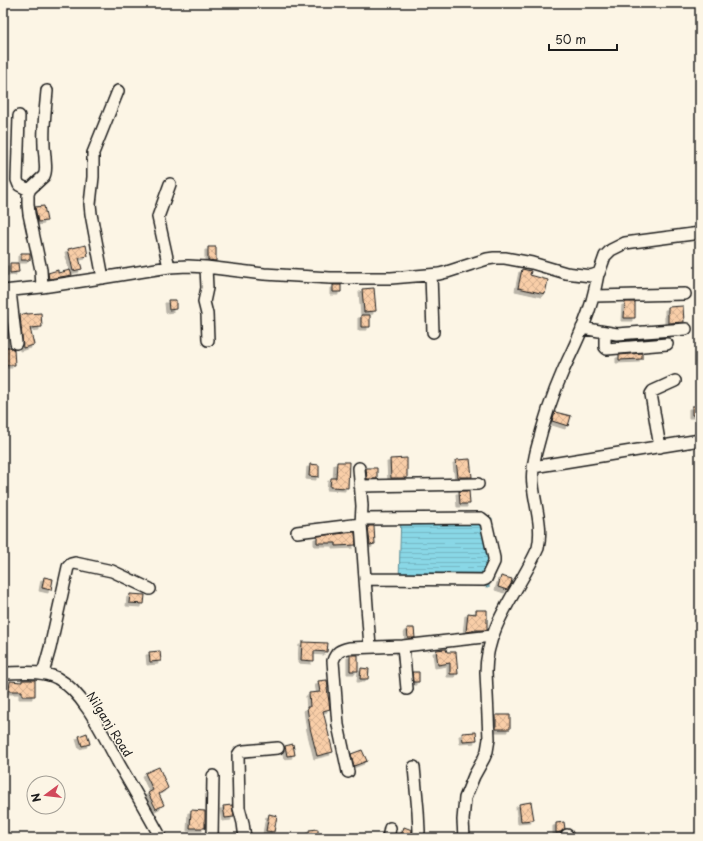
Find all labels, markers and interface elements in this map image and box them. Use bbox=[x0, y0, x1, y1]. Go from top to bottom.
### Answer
scale bar bbox=[549, 26, 617, 52]
text: 50 m bbox=[555, 30, 586, 48]
street label: Nilganj Road bbox=[83, 688, 137, 760]
north arrow bbox=[26, 775, 66, 815]
text: N bbox=[26, 791, 45, 804]

